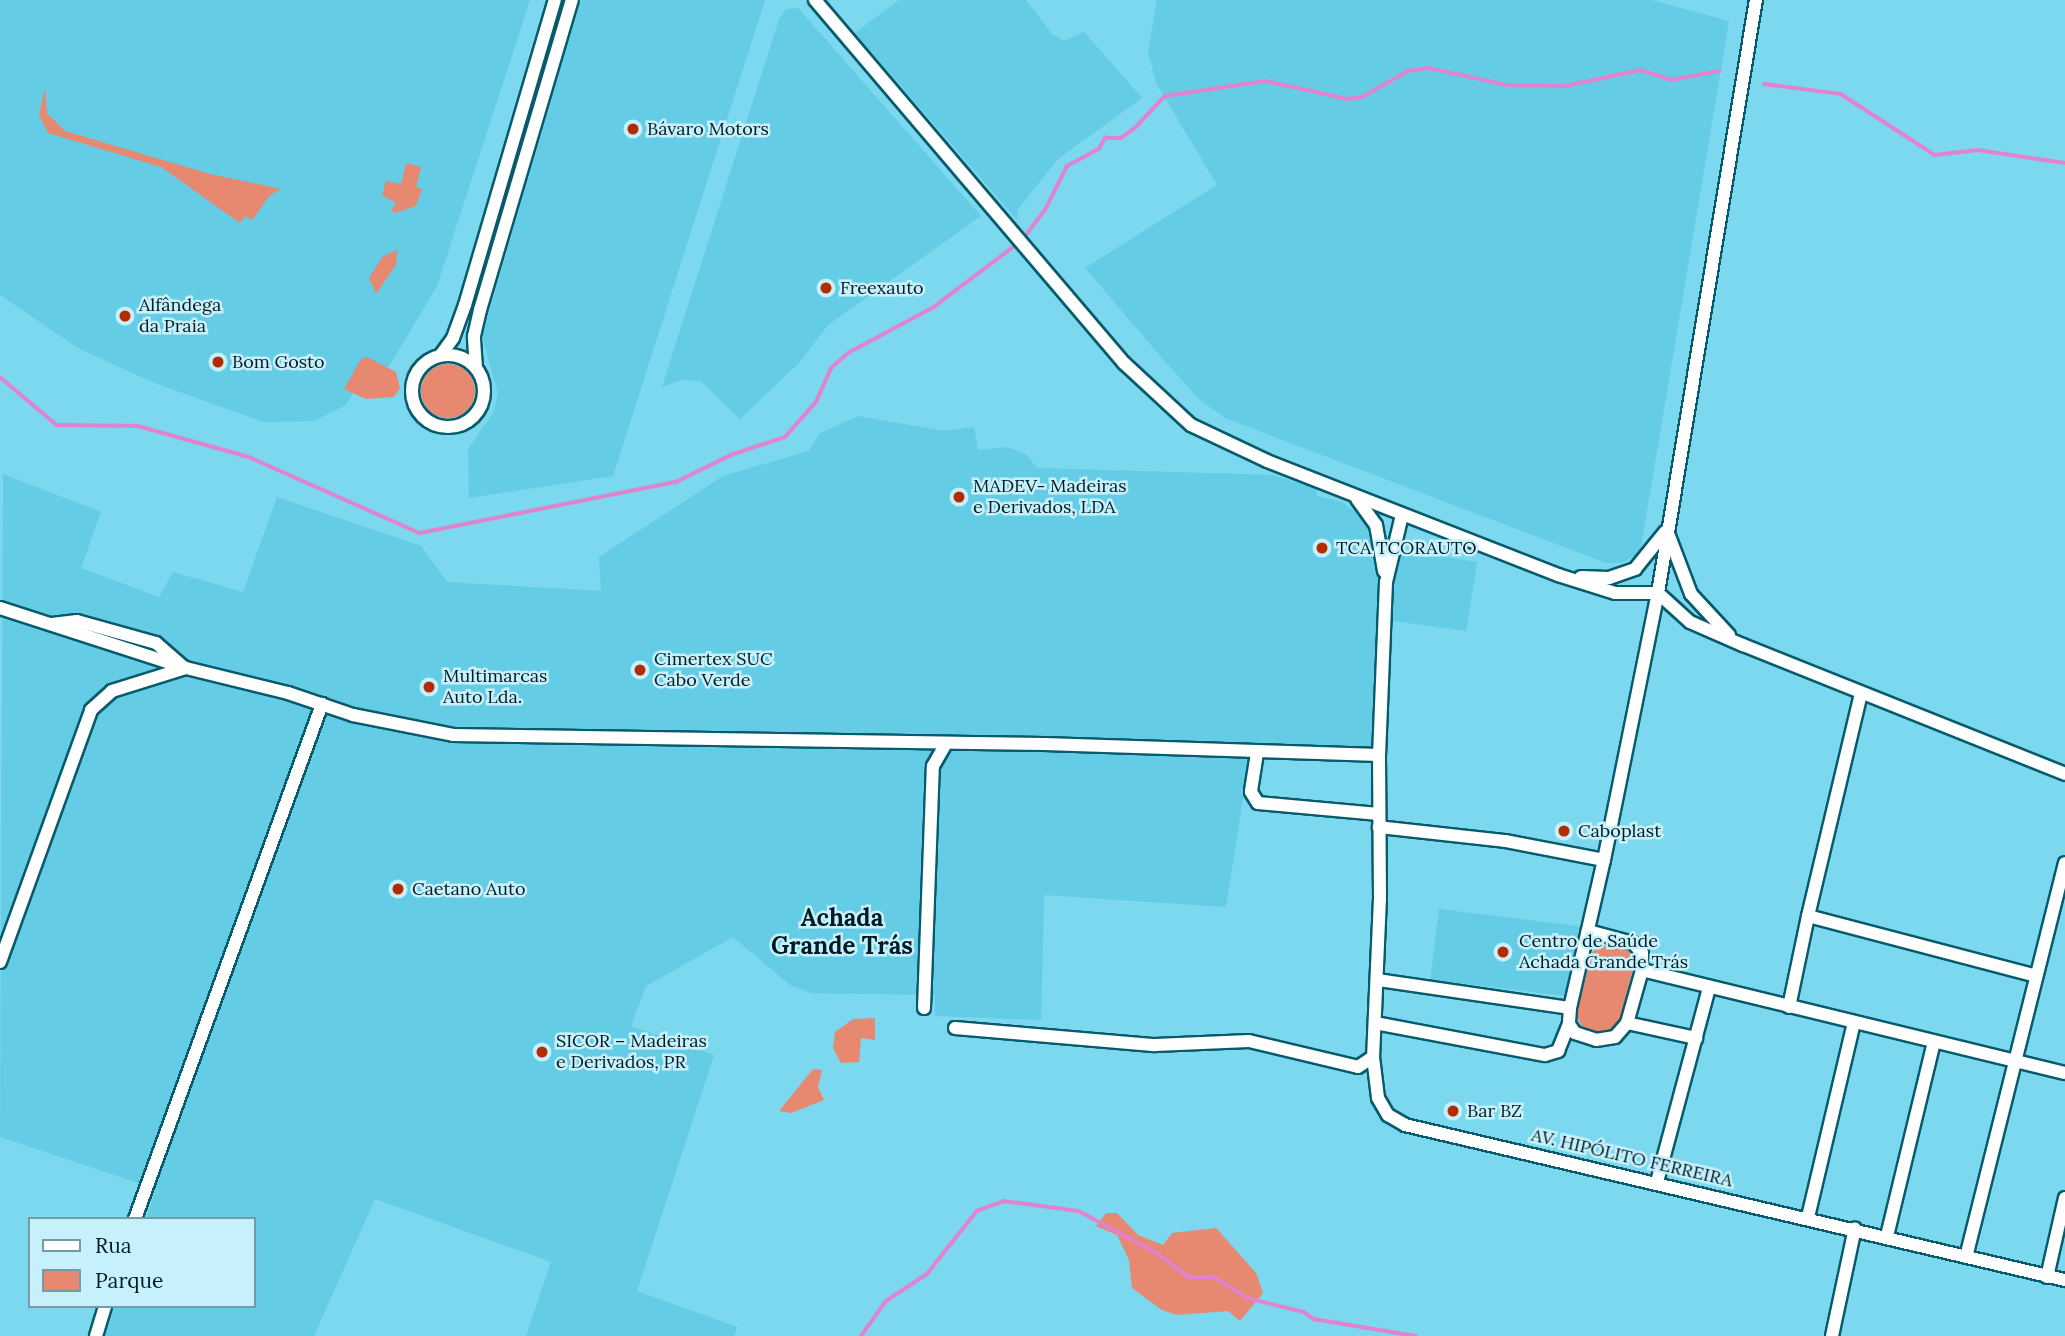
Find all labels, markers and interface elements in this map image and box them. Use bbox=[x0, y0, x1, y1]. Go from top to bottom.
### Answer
place label: Bávaro Motors bbox=[647, 118, 769, 140]
marker: Bávaro Motors bbox=[625, 121, 641, 137]
place label: Freexauto bbox=[840, 277, 924, 299]
marker: Freexauto bbox=[818, 280, 834, 296]
place label: Alfândega da Praia bbox=[139, 295, 221, 338]
marker: Alfândega da Praia bbox=[117, 308, 133, 324]
place label: Bom Gosto bbox=[232, 351, 325, 373]
marker: Bom Gosto bbox=[210, 354, 226, 370]
place label: MADEV- Madeiras e Derivados, LDA bbox=[973, 476, 1127, 518]
marker: MADEV- Madeiras e Derivados, LDA bbox=[951, 489, 967, 505]
place label: TCA TCORAUTO bbox=[1336, 537, 1477, 559]
marker: TCA TCORAUTO bbox=[1314, 540, 1330, 556]
place label: Cimertex SUC Cabo Verde bbox=[654, 649, 773, 692]
marker: Cimertex SUC Cabo Verde bbox=[632, 662, 648, 678]
place label: Multimarcas Auto Lda. bbox=[443, 666, 547, 708]
marker: Multimarcas Auto Lda. bbox=[421, 679, 437, 695]
place label: Caboplast bbox=[1578, 820, 1661, 842]
marker: Caboplast bbox=[1556, 823, 1572, 839]
place label: Caetano Auto bbox=[412, 878, 525, 900]
marker: Caetano Auto bbox=[390, 881, 406, 897]
district label: Achada Grande Trás bbox=[771, 904, 913, 960]
place label: Centro de Saúde Achada Grande Trás bbox=[1519, 931, 1688, 974]
marker: Centro de Saúde Achada Grande Trás bbox=[1493, 942, 1513, 962]
place label: SICOR – Madeiras e Derivados, PR bbox=[556, 1031, 707, 1074]
marker: SICOR – Madeiras e Derivados, PR bbox=[534, 1044, 550, 1060]
place label: Bar BZ bbox=[1467, 1100, 1522, 1122]
marker: Bar BZ bbox=[1445, 1103, 1461, 1119]
street label: AV. HIPÓLITO FERREIRA bbox=[1529, 1124, 1735, 1192]
legend bbox=[28, 1217, 256, 1308]
text: Rua bbox=[95, 1232, 132, 1259]
text: Parque bbox=[95, 1267, 163, 1294]

